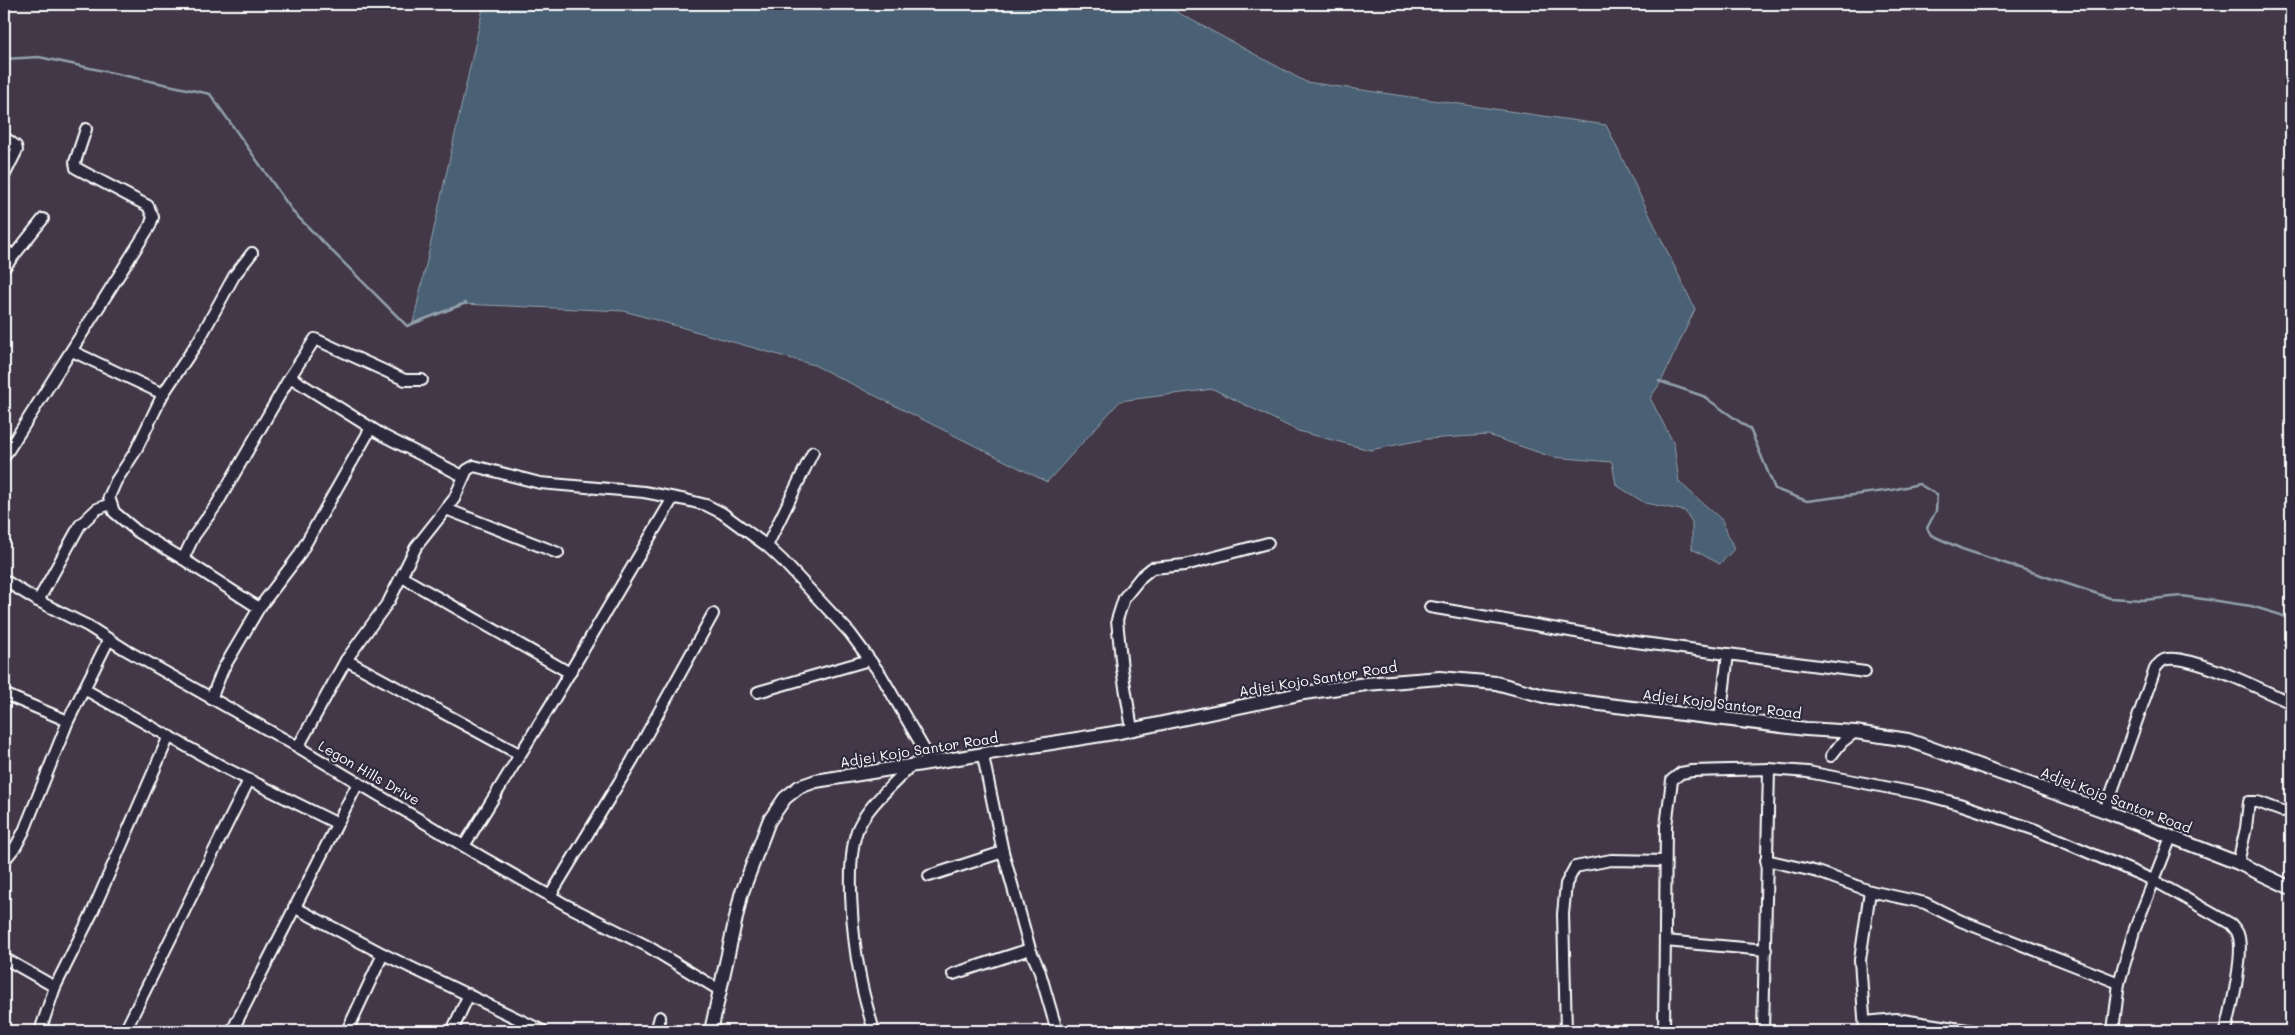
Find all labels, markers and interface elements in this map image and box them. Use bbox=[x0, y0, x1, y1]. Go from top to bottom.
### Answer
street label: Adjei Kojo Santor Road bbox=[1237, 657, 1399, 700]
street label: Adjei Kojo Santor Road bbox=[1641, 684, 1803, 723]
street label: Adjei Kojo Santor Road bbox=[838, 728, 1000, 771]
street label: Legon Hills Drive bbox=[315, 736, 423, 809]
street label: Adjei Kojo Santor Road bbox=[2038, 762, 2194, 837]

